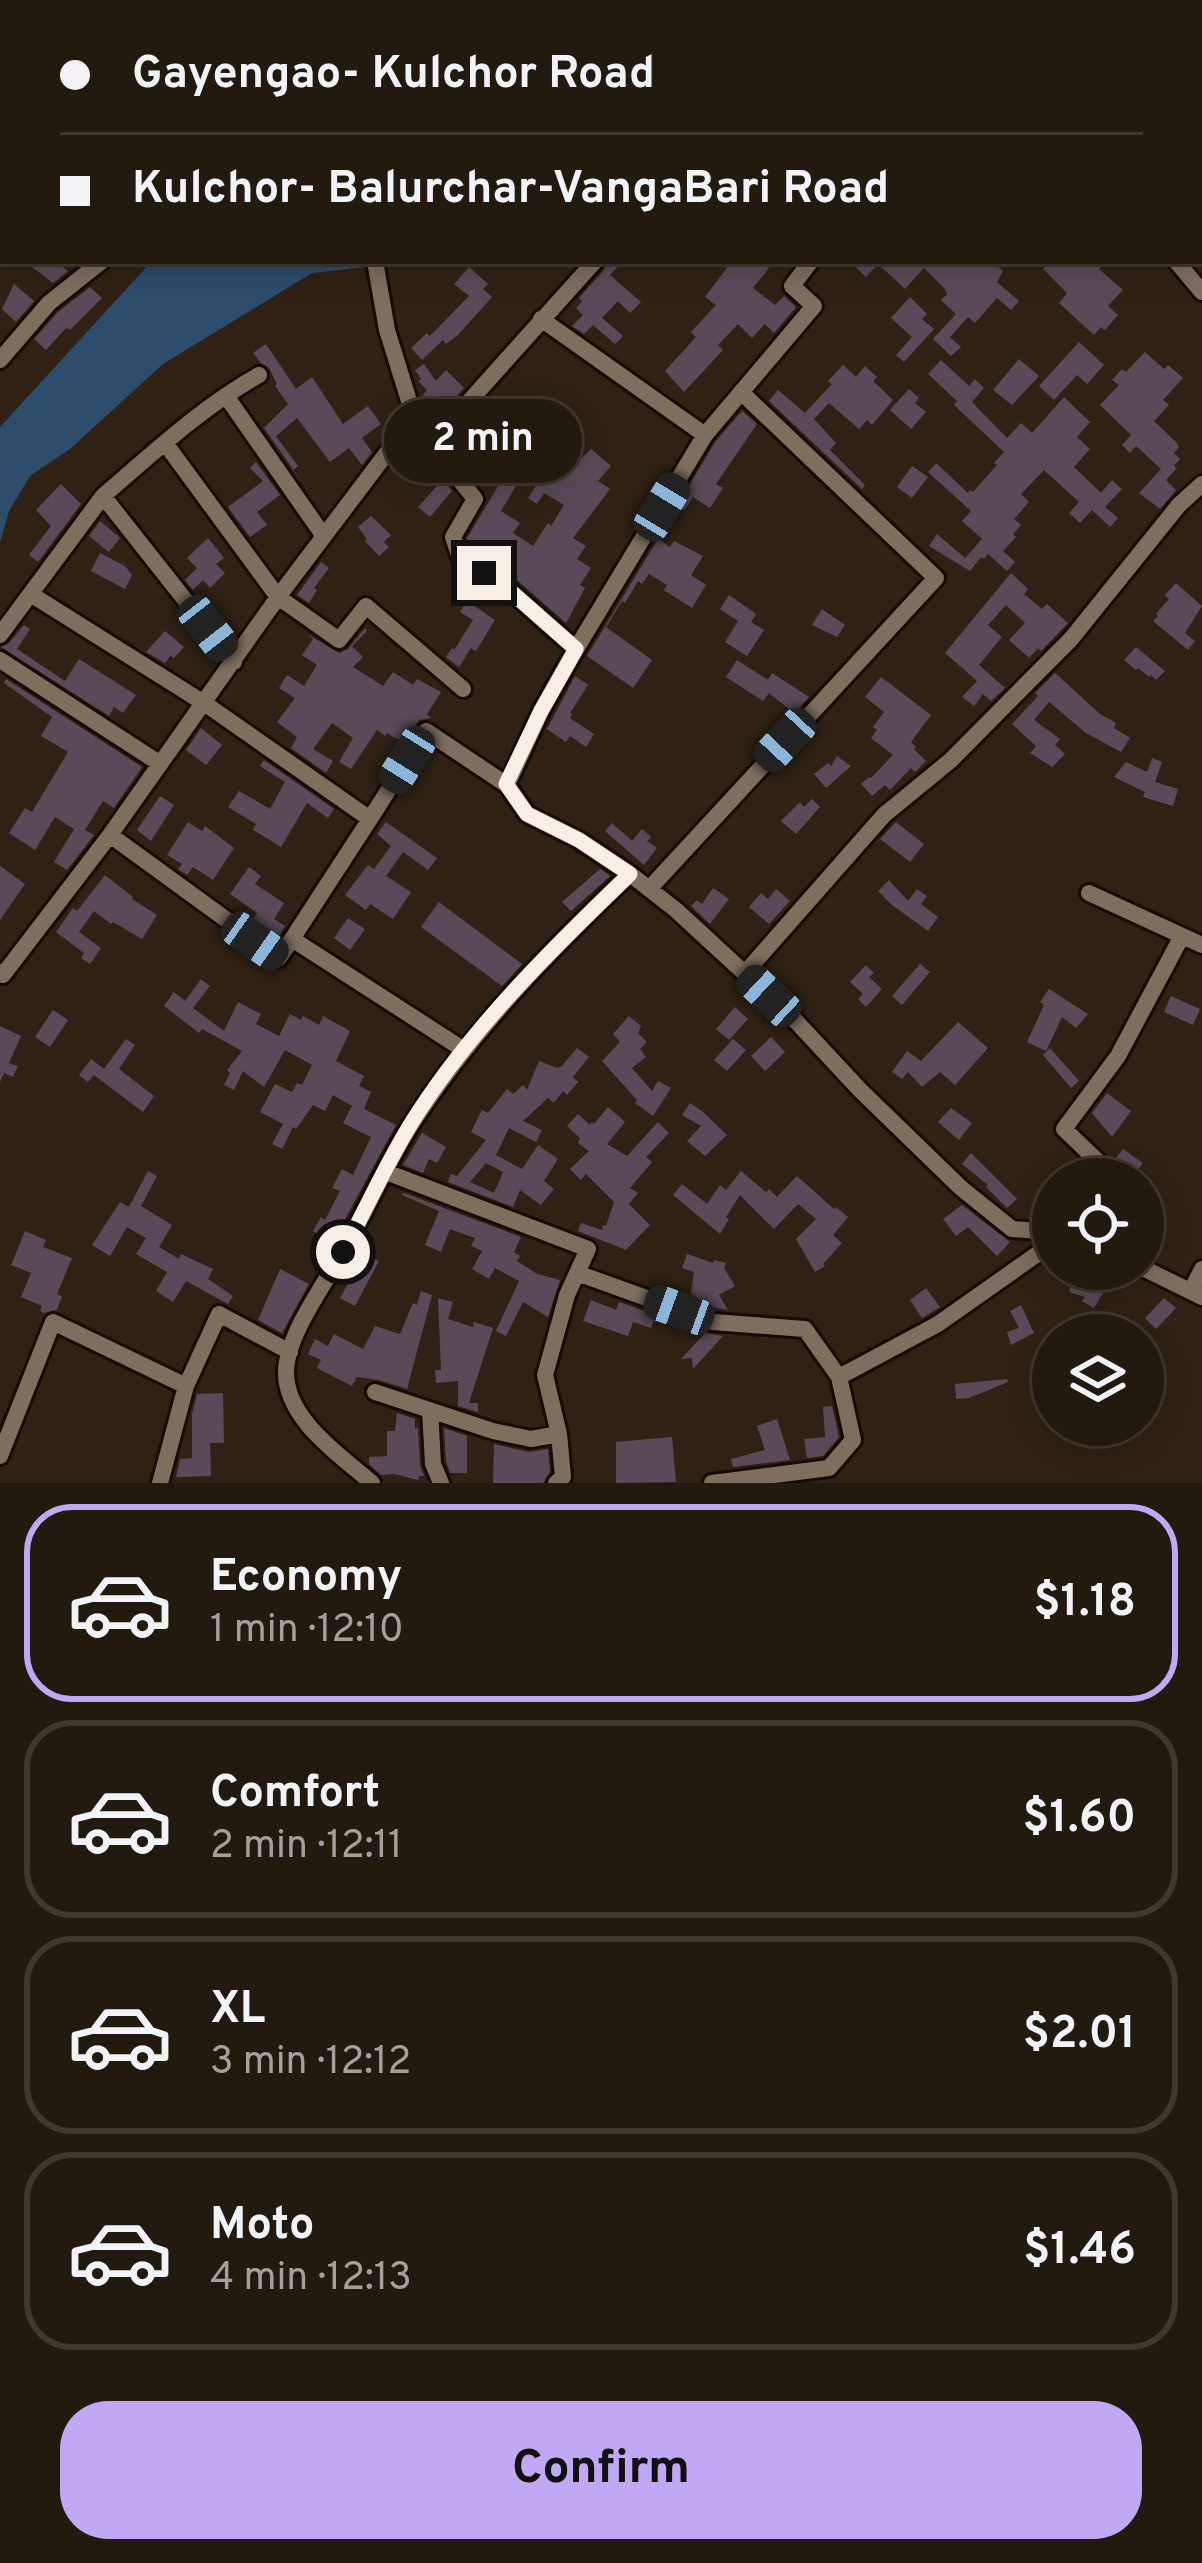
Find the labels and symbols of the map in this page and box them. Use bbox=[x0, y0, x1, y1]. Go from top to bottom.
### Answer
callout: 2 min bbox=[385, 399, 583, 483]
car bbox=[628, 467, 696, 547]
route end bbox=[457, 546, 511, 600]
car bbox=[172, 589, 244, 667]
car bbox=[747, 701, 823, 779]
car bbox=[373, 720, 441, 800]
car bbox=[215, 906, 295, 976]
car bbox=[730, 958, 808, 1034]
route start bbox=[316, 1225, 370, 1279]
car bbox=[639, 1281, 719, 1339]

